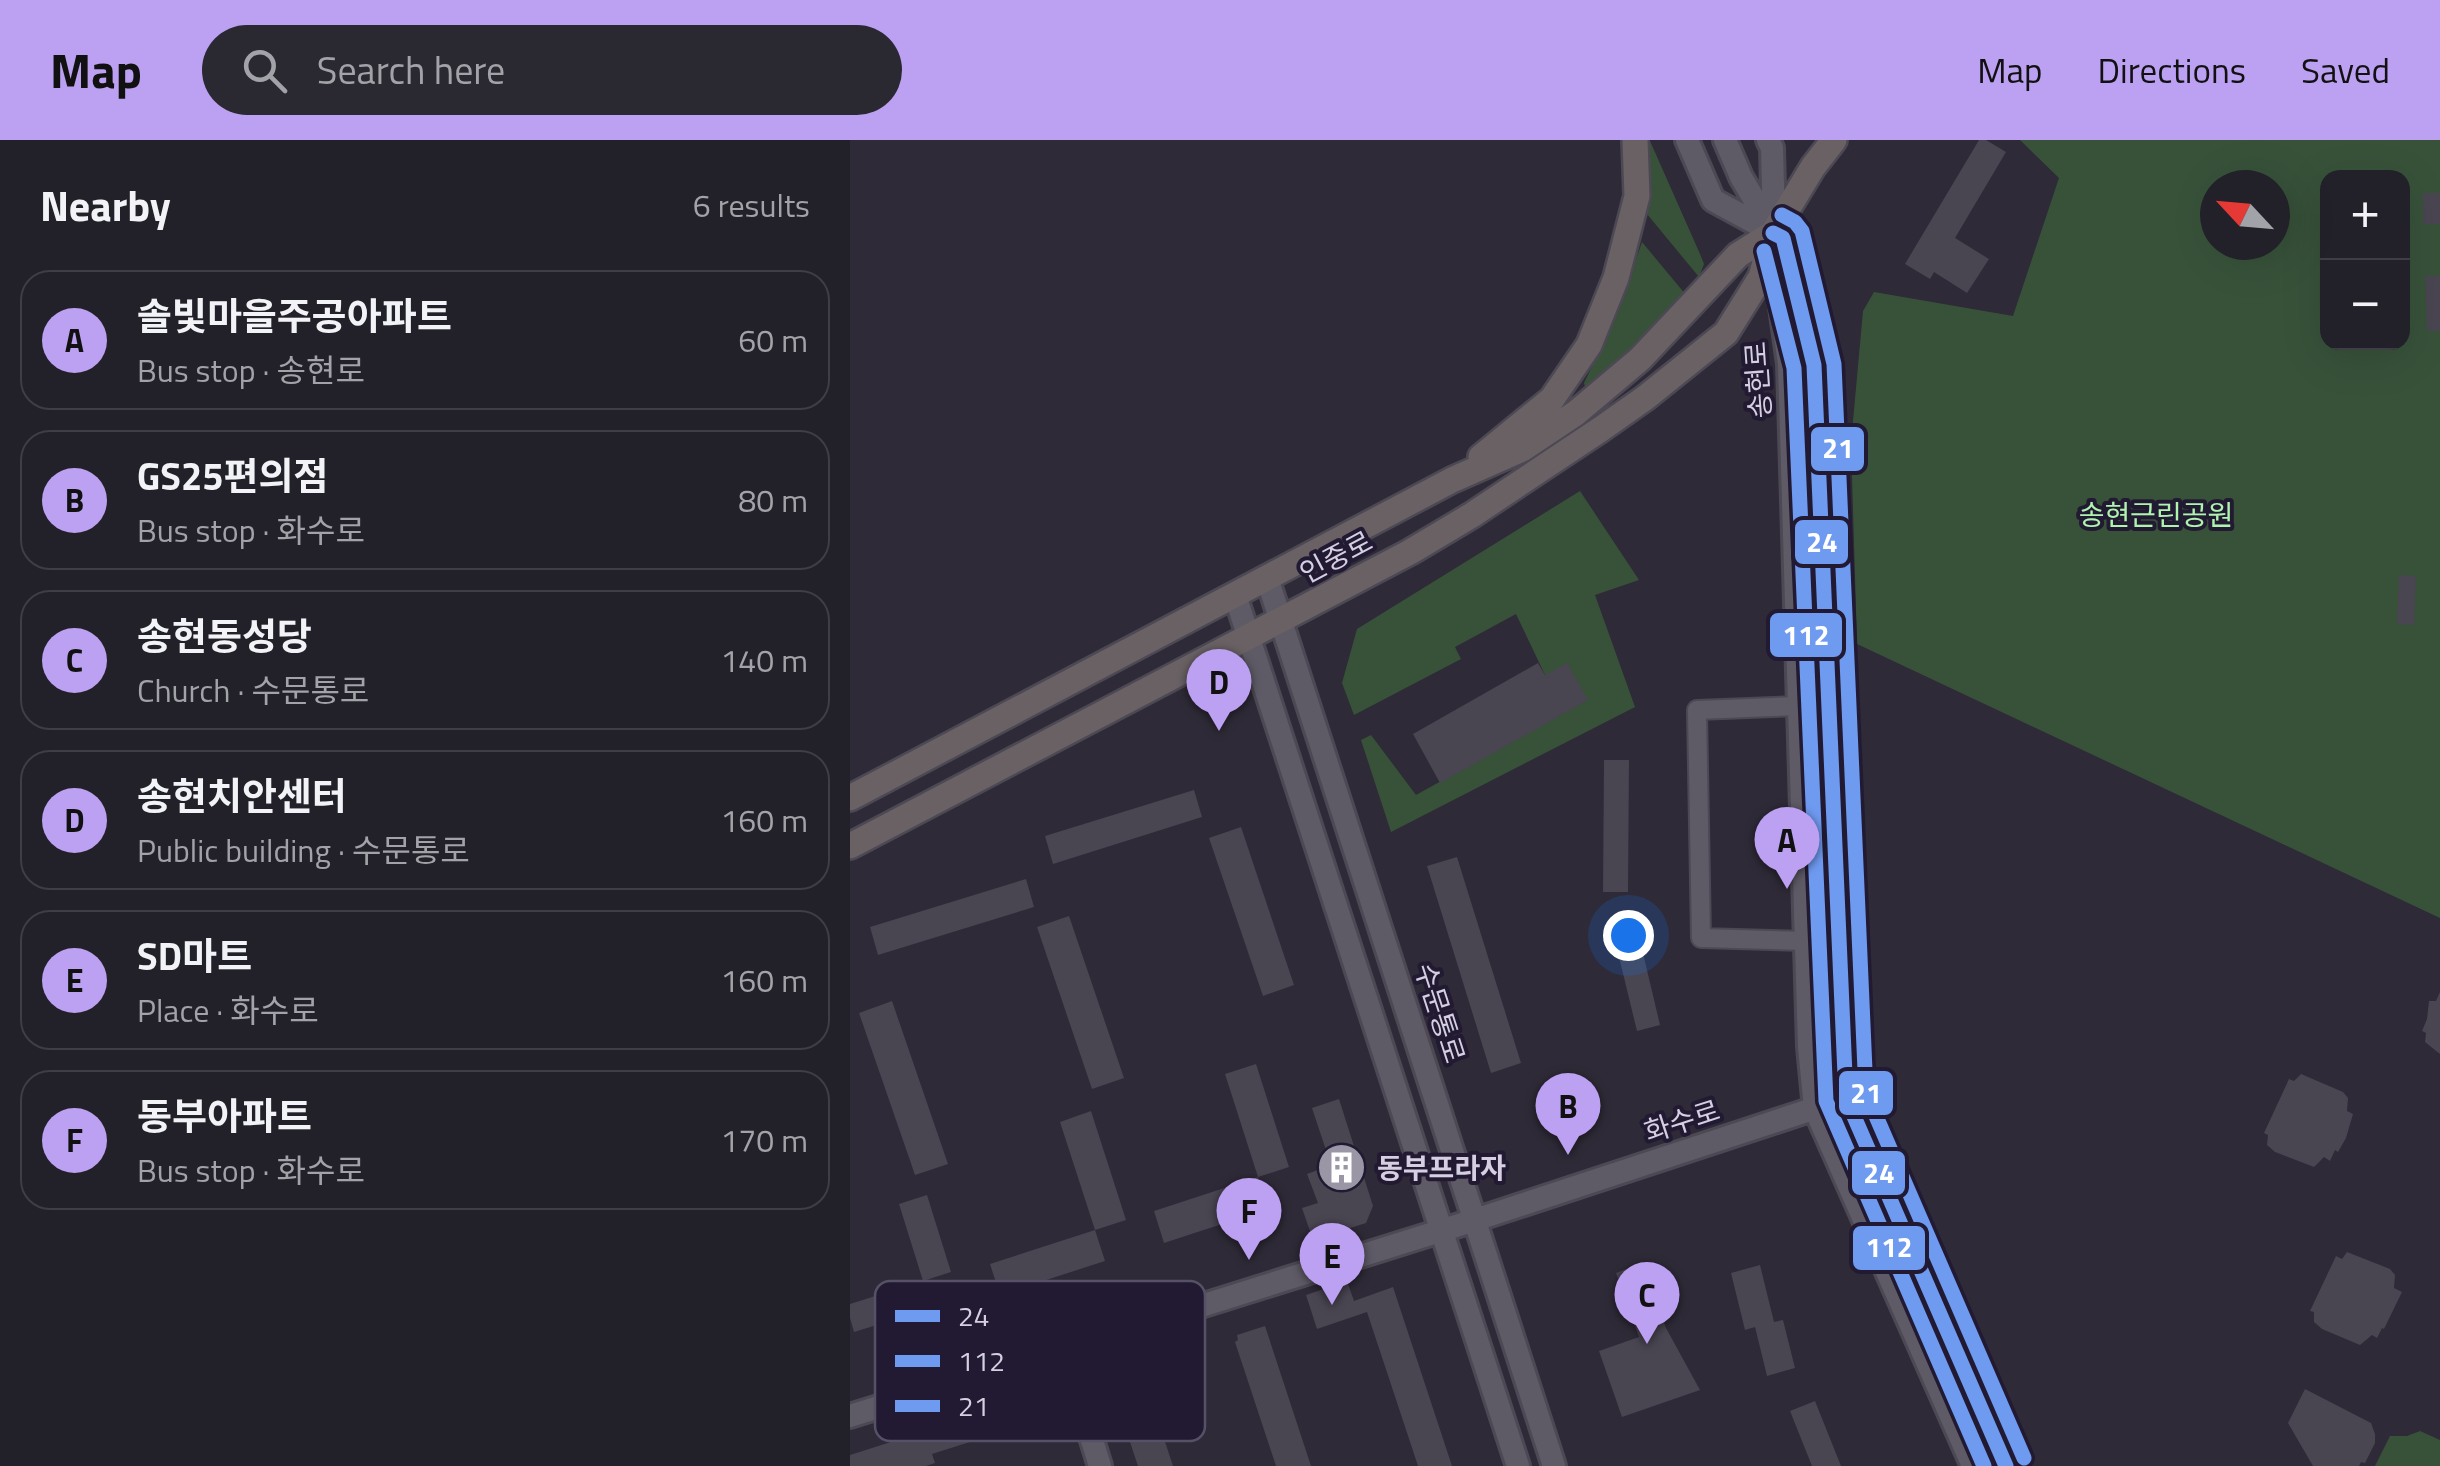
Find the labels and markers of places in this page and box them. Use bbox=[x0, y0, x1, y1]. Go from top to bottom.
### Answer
pin: D bbox=[1186, 648, 1252, 731]
pin: A bbox=[1754, 806, 1820, 889]
pin: B bbox=[1536, 1072, 1600, 1155]
building icon: 동부프라자 bbox=[1316, 1142, 1368, 1194]
place label: 동부프라자 bbox=[1377, 1146, 1506, 1189]
pin: F bbox=[1216, 1178, 1282, 1260]
pin: E bbox=[1300, 1222, 1364, 1305]
pin: C bbox=[1614, 1262, 1680, 1344]

